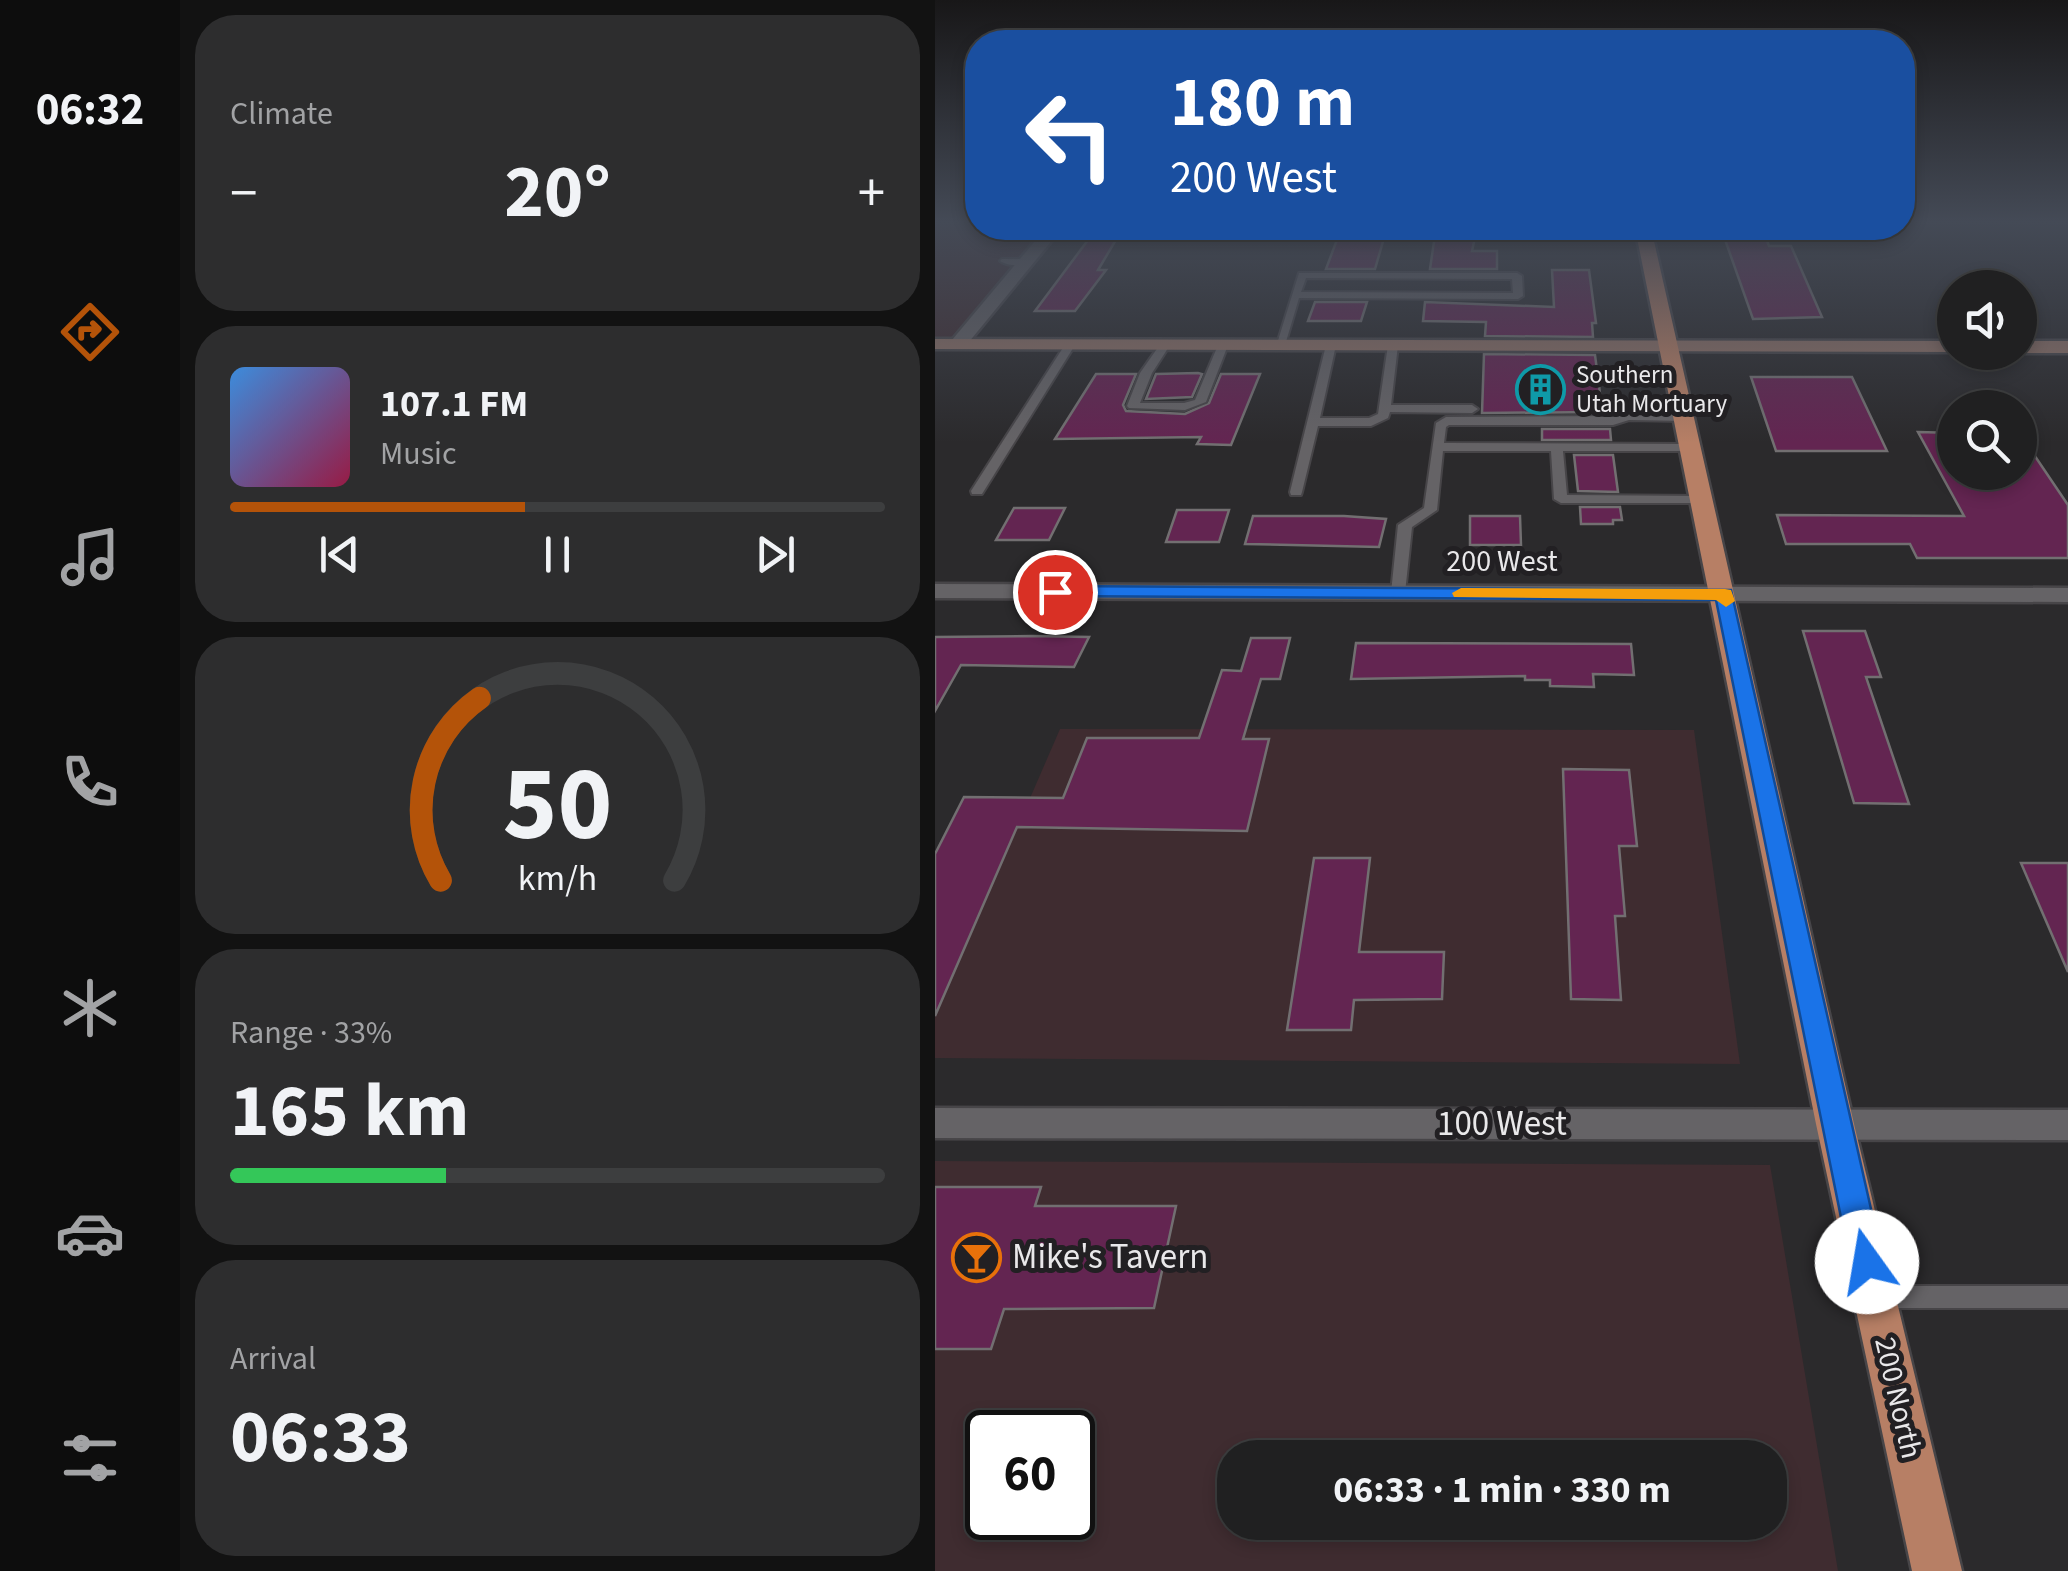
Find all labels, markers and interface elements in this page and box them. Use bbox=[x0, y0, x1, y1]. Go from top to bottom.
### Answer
text: 180 m bbox=[1170, 53, 1355, 153]
icon: left bbox=[1005, 70, 1135, 200]
text: 06:32 bbox=[36, 78, 144, 142]
text: Climate bbox=[230, 91, 333, 137]
text: 20° bbox=[504, 139, 611, 246]
text: 200 West bbox=[1170, 146, 1337, 210]
text: − bbox=[230, 155, 257, 233]
text: + bbox=[858, 155, 885, 233]
map controls bbox=[1937, 270, 2037, 490]
button: sound bbox=[1937, 270, 2037, 370]
icon: directions bbox=[55, 297, 125, 367]
place label: Southern Utah Mortuary bbox=[1576, 357, 1728, 422]
building icon: Southern Utah Mortuary bbox=[1515, 363, 1567, 415]
text: 107.1 FM bbox=[380, 377, 528, 431]
button: search bbox=[1937, 390, 2037, 490]
text: Music bbox=[380, 431, 457, 477]
icon: music bbox=[55, 522, 125, 592]
icon: previous bbox=[312, 527, 367, 582]
icon: pause bbox=[530, 527, 585, 582]
icon: next bbox=[748, 527, 803, 582]
street label: 200 West bbox=[1446, 540, 1558, 583]
pin bbox=[1013, 550, 1098, 635]
icon: arrive bbox=[1028, 565, 1083, 620]
text: 50 bbox=[503, 732, 612, 880]
icon: phone bbox=[55, 747, 125, 817]
text: km/h bbox=[518, 853, 597, 904]
icon: climate bbox=[55, 973, 125, 1043]
text: Range · 33% bbox=[230, 1010, 392, 1056]
text: 165 km bbox=[230, 1058, 469, 1165]
street label: 100 West bbox=[1437, 1099, 1567, 1149]
icon: car bbox=[55, 1198, 125, 1268]
position arrow bbox=[1815, 1210, 1919, 1314]
bar icon: Mike's Tavern bbox=[951, 1231, 1003, 1283]
place label: Mike's Tavern bbox=[1012, 1232, 1209, 1282]
street label: 200 North bbox=[1863, 1333, 1933, 1463]
text: Arrival bbox=[230, 1336, 316, 1382]
text: 06:33 bbox=[230, 1384, 411, 1491]
speed limit sign: 60 bbox=[965, 1410, 1095, 1540]
icon: filters bbox=[55, 1423, 125, 1493]
text: 06:33 · 1 min · 330 m bbox=[1333, 1463, 1671, 1517]

